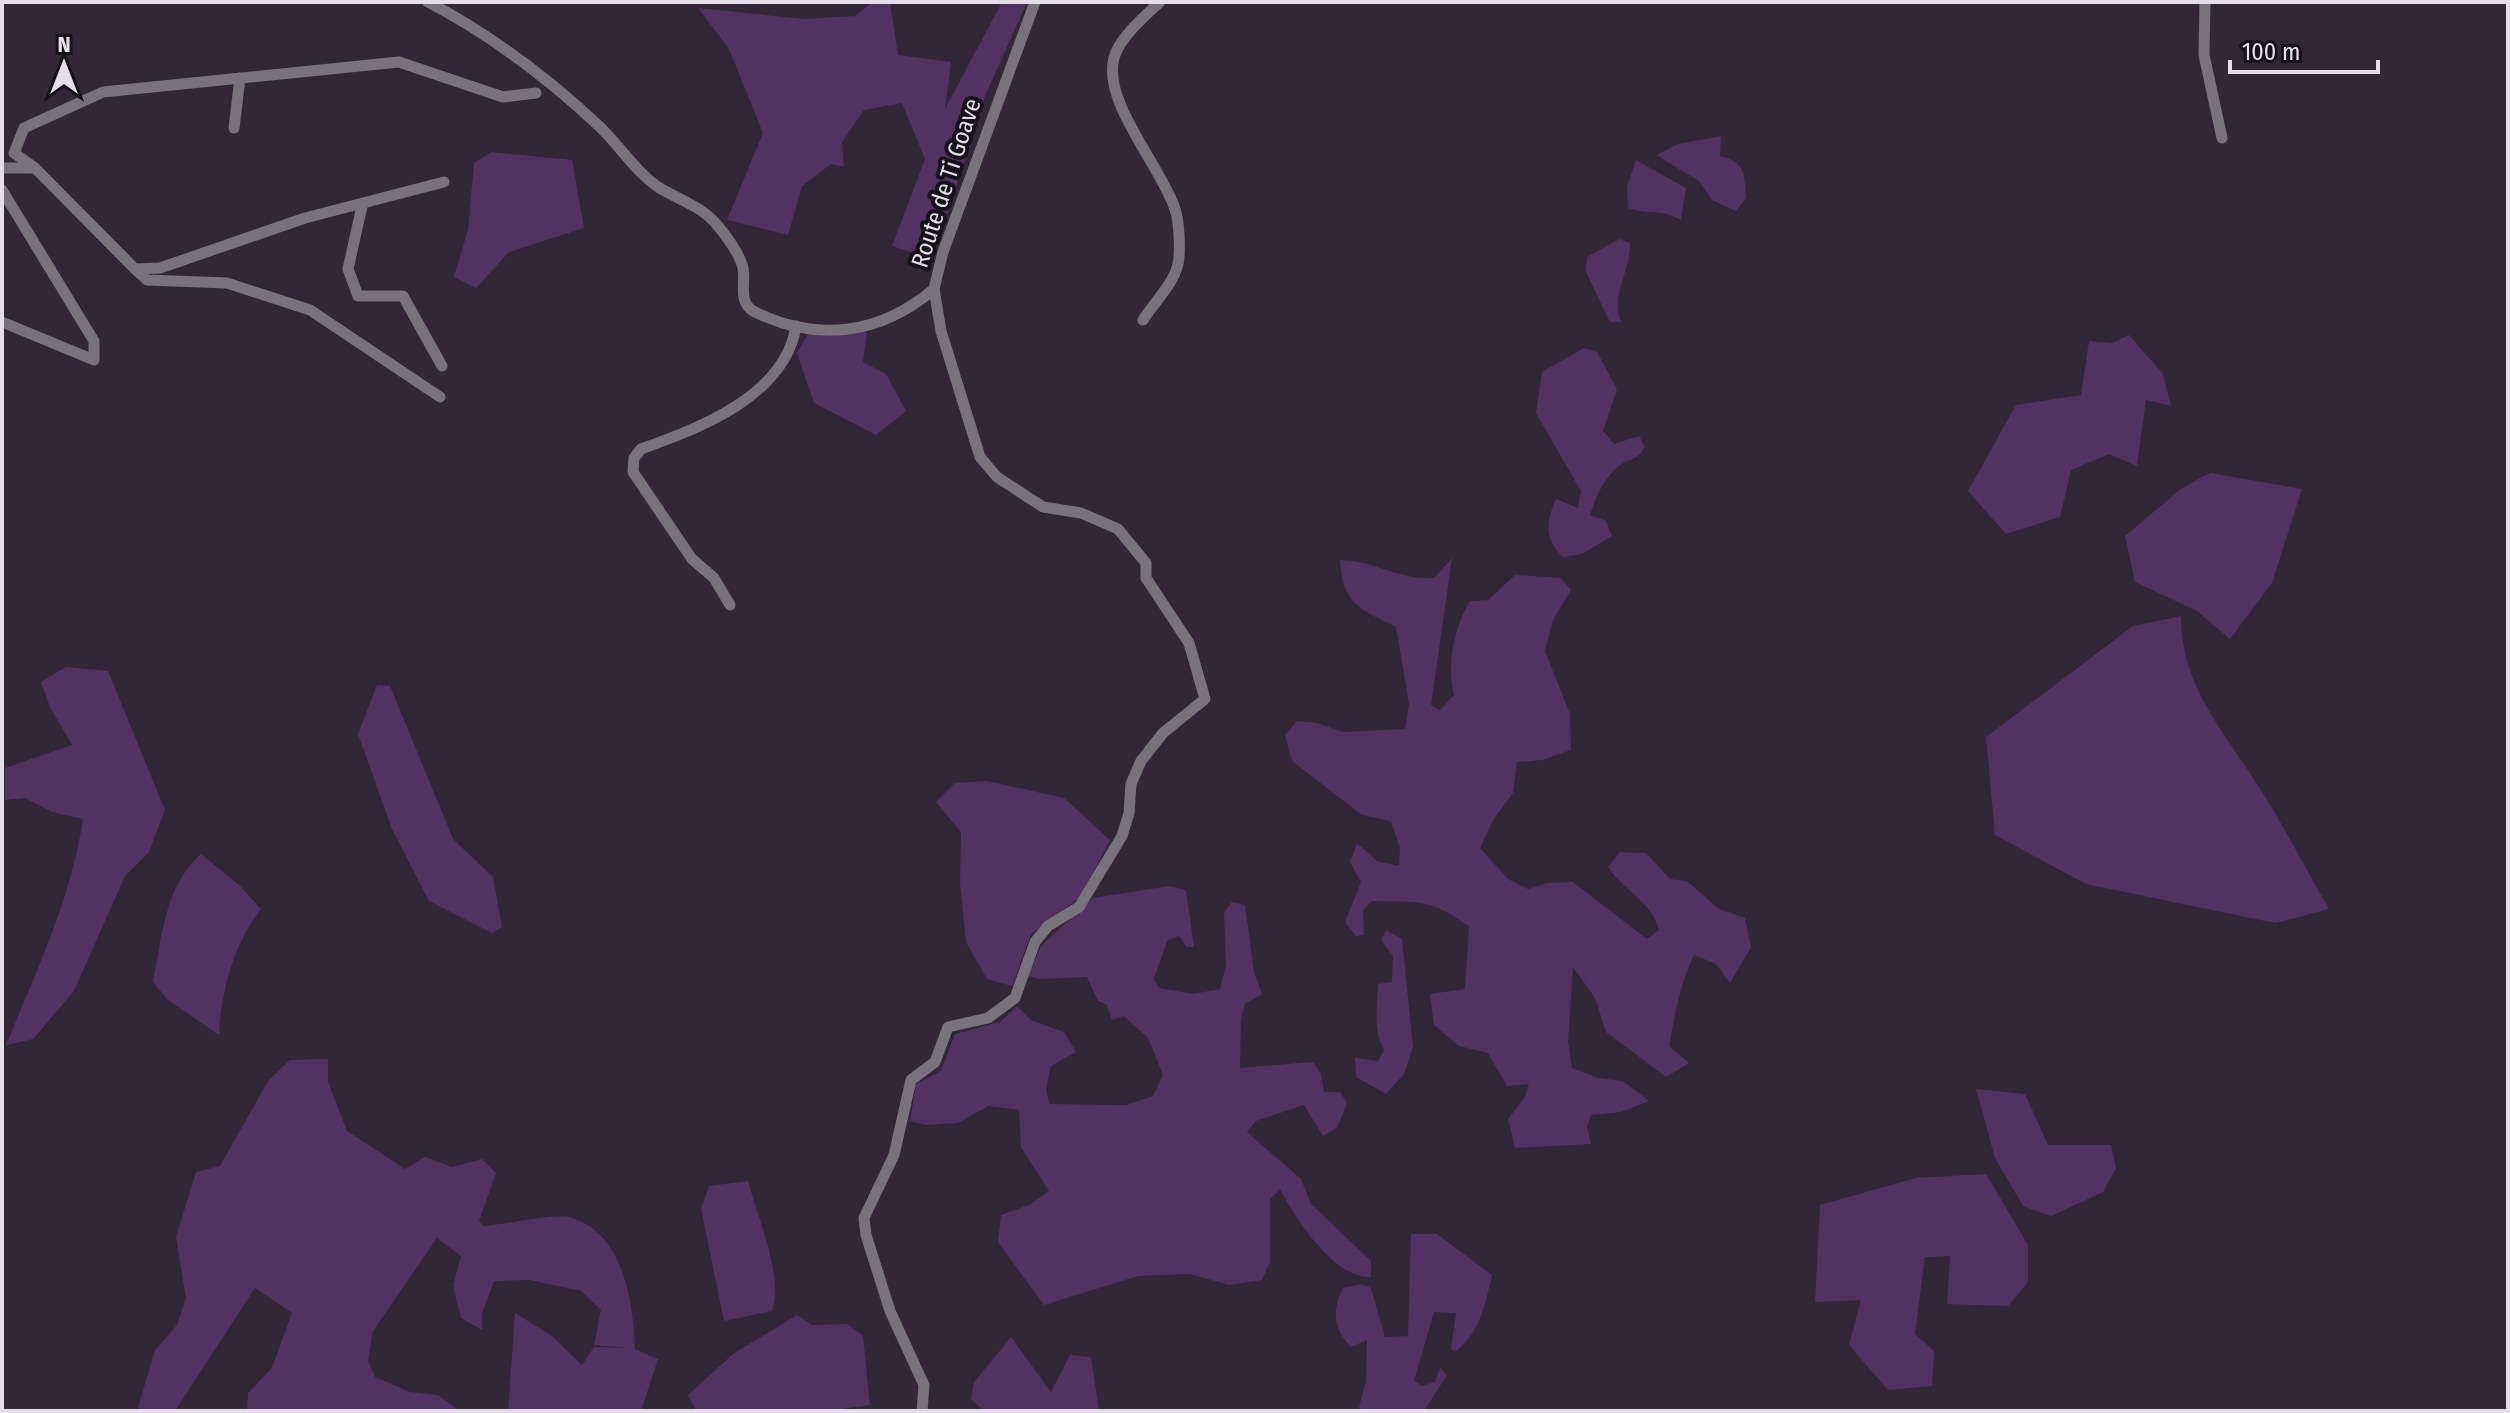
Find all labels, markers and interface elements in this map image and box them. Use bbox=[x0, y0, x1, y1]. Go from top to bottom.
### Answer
north arrow bbox=[24, 24, 104, 104]
scale bar bbox=[2230, 24, 2378, 74]
text: N bbox=[57, 31, 71, 58]
text: 100 m bbox=[2242, 38, 2300, 66]
street label: Route de Ti Goave bbox=[905, 95, 987, 271]

